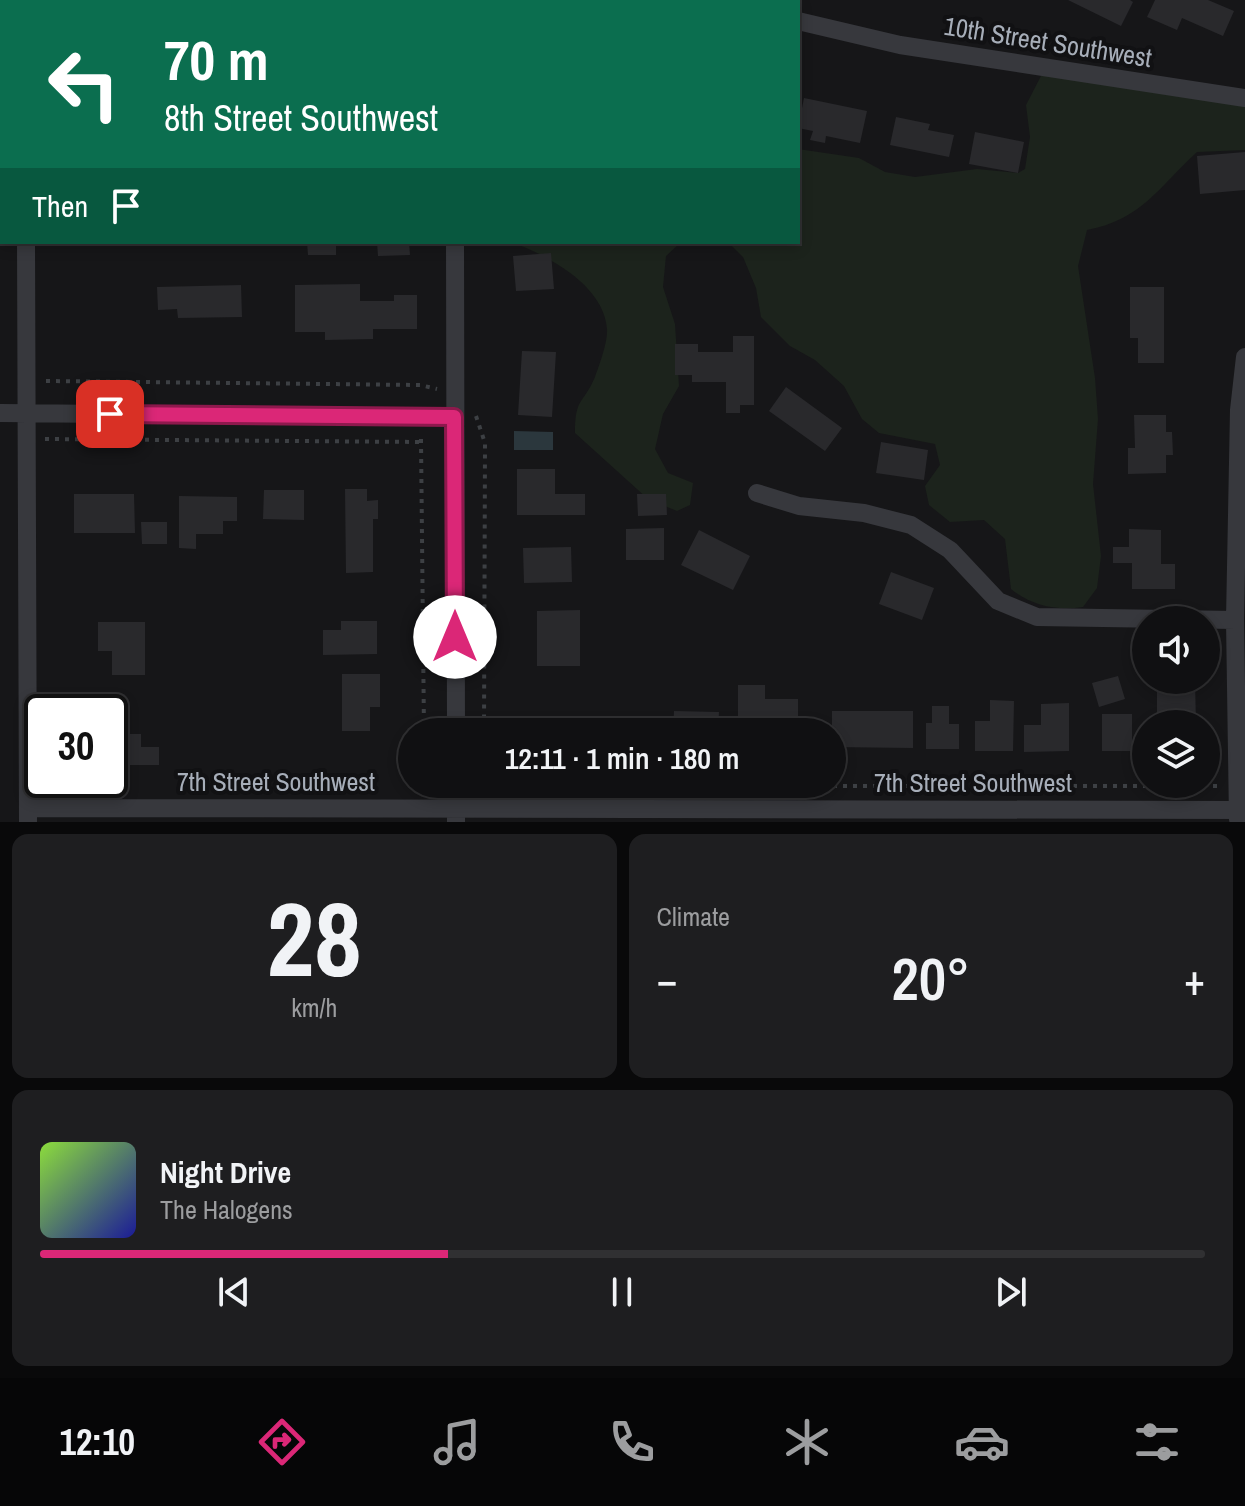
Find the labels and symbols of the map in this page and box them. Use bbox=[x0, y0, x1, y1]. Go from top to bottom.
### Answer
street label: 10th Street Southwest bbox=[942, 8, 1154, 75]
pin bbox=[76, 380, 144, 448]
position arrow bbox=[413, 595, 497, 679]
speed limit sign: 30 bbox=[24, 694, 128, 798]
street label: 7th Street Southwest bbox=[177, 764, 375, 799]
street label: 7th Street Southwest bbox=[874, 765, 1072, 800]

